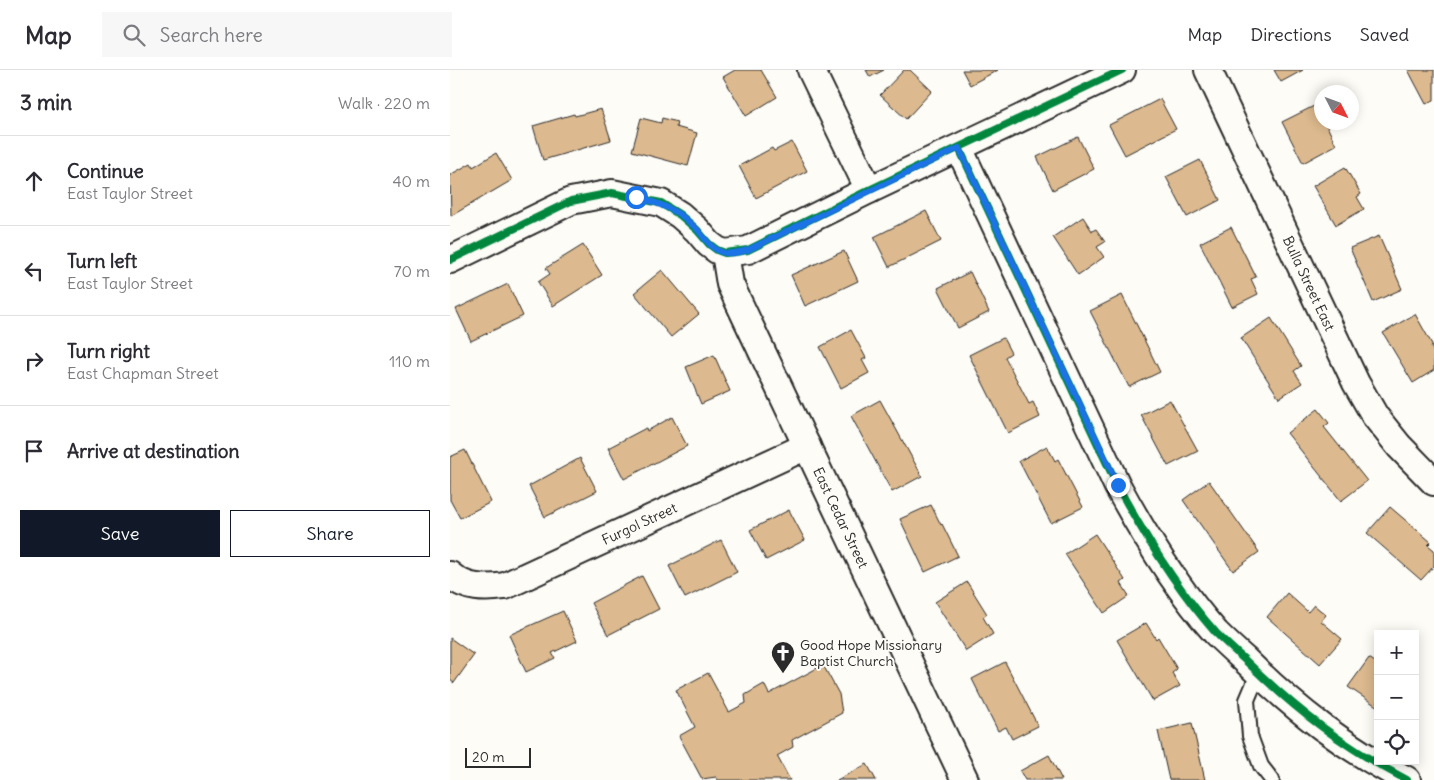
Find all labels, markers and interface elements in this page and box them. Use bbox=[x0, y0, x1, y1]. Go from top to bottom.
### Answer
search box bbox=[102, 12, 452, 57]
text: Map bbox=[25, 20, 72, 50]
icon: search bbox=[120, 21, 148, 49]
text: Search here bbox=[160, 23, 263, 47]
text: Map bbox=[1187, 23, 1222, 46]
text: Directions bbox=[1250, 23, 1332, 46]
text: Saved bbox=[1360, 23, 1409, 46]
north arrow bbox=[1314, 85, 1359, 130]
text: 3 min bbox=[20, 89, 72, 116]
text: Walk · 220 m bbox=[338, 93, 430, 113]
text: Continue bbox=[67, 159, 144, 183]
icon: ahead bbox=[20, 167, 48, 195]
text: 40 m bbox=[392, 171, 430, 191]
text: East Taylor Street bbox=[67, 183, 193, 203]
route start bbox=[625, 186, 648, 209]
street label: Bulla Street East bbox=[1279, 233, 1339, 334]
text: Turn left bbox=[67, 249, 137, 273]
icon: left bbox=[20, 257, 48, 285]
text: 70 m bbox=[394, 261, 430, 281]
text: East Taylor Street bbox=[67, 273, 193, 293]
text: Turn right bbox=[67, 339, 150, 363]
icon: right bbox=[20, 347, 48, 375]
text: 110 m bbox=[389, 351, 430, 371]
text: East Chapman Street bbox=[67, 363, 219, 383]
icon: arrive bbox=[20, 437, 48, 465]
text: Arrive at destination bbox=[67, 439, 240, 463]
street label: East Cedar Street bbox=[809, 464, 872, 571]
route end bbox=[1107, 474, 1130, 497]
street label: Furgol Street bbox=[599, 499, 680, 549]
button: Save bbox=[20, 510, 220, 557]
button: Share bbox=[230, 510, 430, 557]
map controls bbox=[1374, 630, 1419, 765]
button: + bbox=[1374, 630, 1419, 675]
place label: Good Hope Missionary Baptist Church bbox=[800, 636, 942, 670]
church icon: Good Hope Missionary Baptist Church bbox=[770, 640, 796, 674]
button: − bbox=[1374, 675, 1419, 720]
button: locate bbox=[1374, 720, 1419, 765]
scale bar bbox=[465, 745, 531, 768]
text: 20 m bbox=[472, 748, 505, 766]

